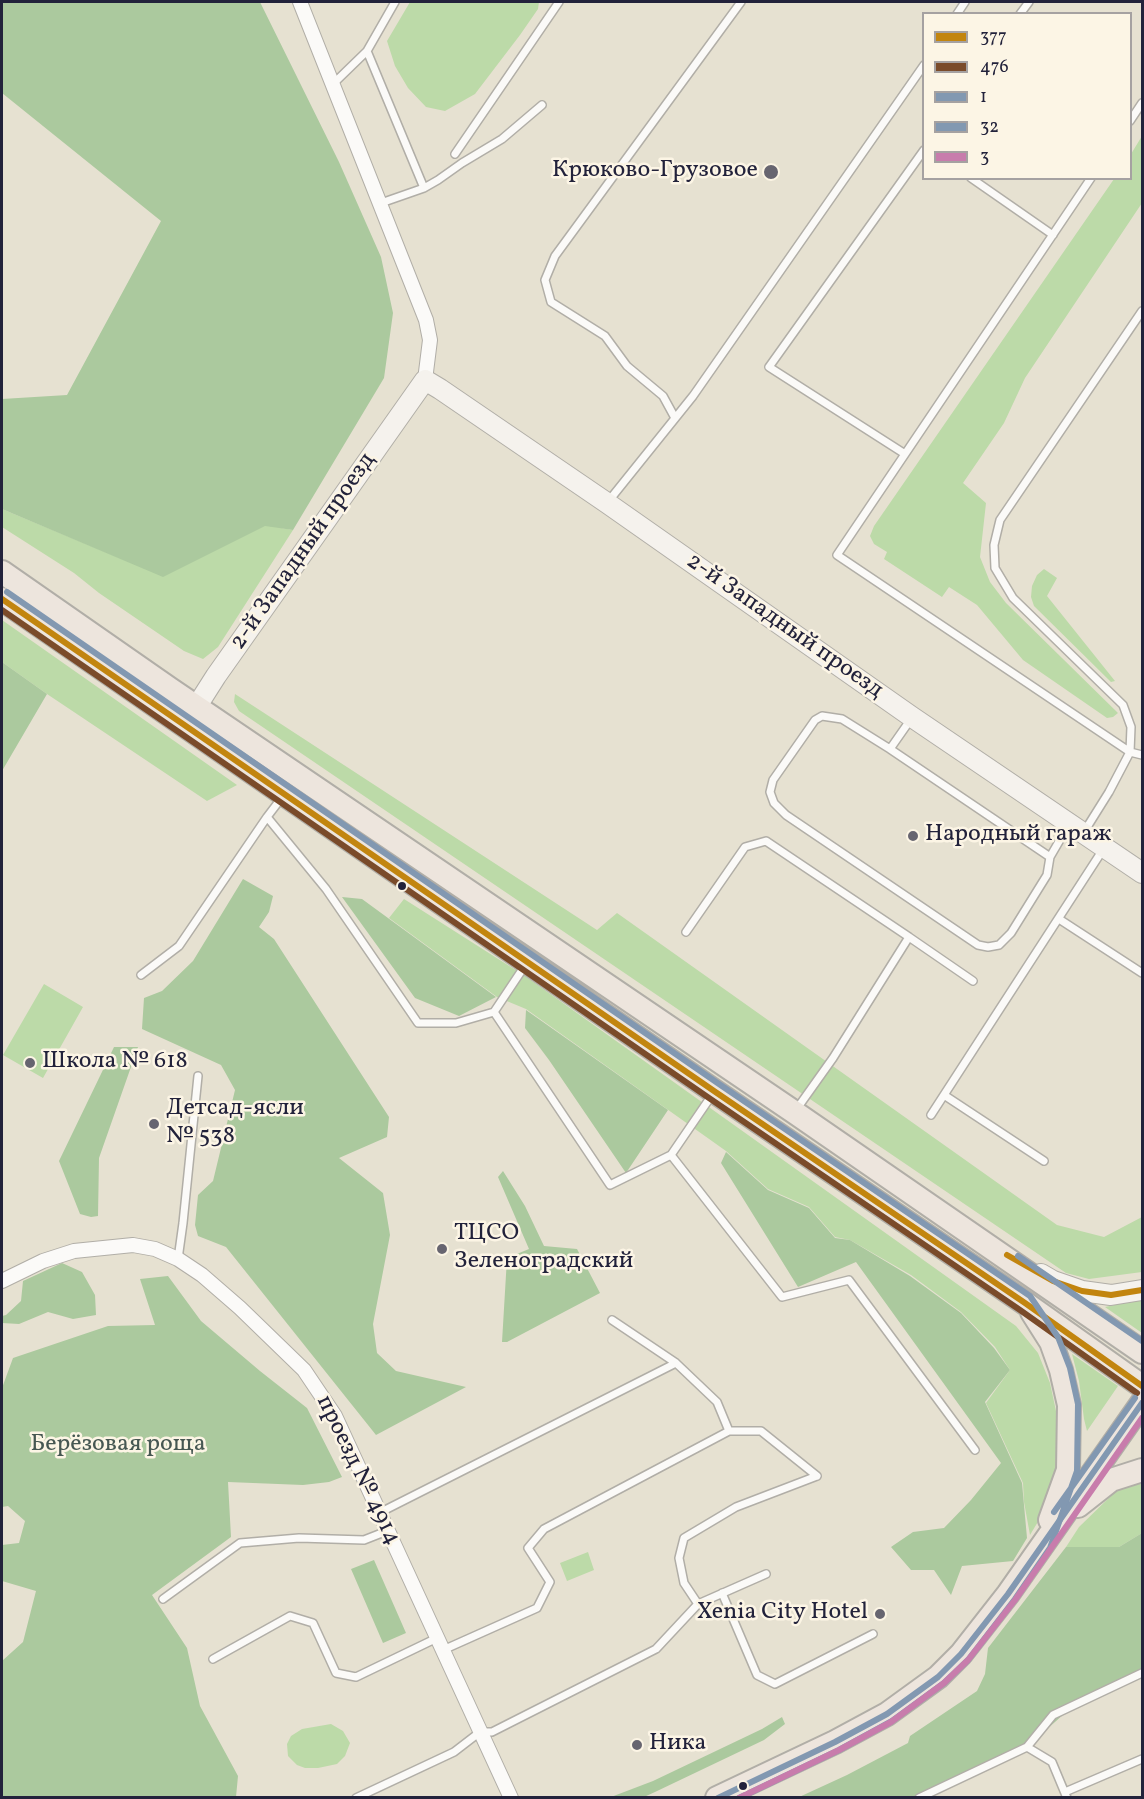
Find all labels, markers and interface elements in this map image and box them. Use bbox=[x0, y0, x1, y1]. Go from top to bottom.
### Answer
legend bbox=[922, 12, 1132, 180]
text: 377 bbox=[980, 25, 1007, 50]
text: 476 bbox=[980, 55, 1009, 80]
text: 1 bbox=[980, 85, 987, 110]
text: 32 bbox=[980, 115, 999, 140]
text: 3 bbox=[980, 145, 989, 170]
place label: Крюково-Грузовое bbox=[552, 158, 758, 186]
marker: Крюково-Грузовое bbox=[762, 163, 780, 181]
street label: 2-й Западный проезд bbox=[225, 448, 383, 656]
street label: 2-й Западный проезд bbox=[680, 548, 888, 706]
place label: Народный гараж bbox=[925, 822, 1112, 850]
marker: Народный гараж bbox=[906, 829, 920, 843]
unlabelled marker bbox=[396, 880, 408, 892]
place label: Школа № 618 bbox=[42, 1049, 188, 1077]
marker: Школа № 618 bbox=[23, 1056, 37, 1070]
place label: Детсад-ясли № 538 bbox=[166, 1096, 304, 1152]
marker: Детсад-ясли № 538 bbox=[147, 1117, 161, 1131]
place label: ТЦСО Зеленоградский bbox=[454, 1221, 633, 1277]
marker: ТЦСО Зеленоградский bbox=[435, 1242, 449, 1256]
street label: проезд № 4914 bbox=[308, 1391, 406, 1551]
park label: Берёзовая роща bbox=[30, 1432, 206, 1460]
place label: Xenia City Hotel bbox=[697, 1600, 868, 1628]
marker: Xenia City Hotel bbox=[873, 1607, 887, 1621]
place label: Ника bbox=[649, 1731, 706, 1759]
marker: Ника bbox=[630, 1738, 644, 1752]
unlabelled marker bbox=[737, 1780, 749, 1792]

